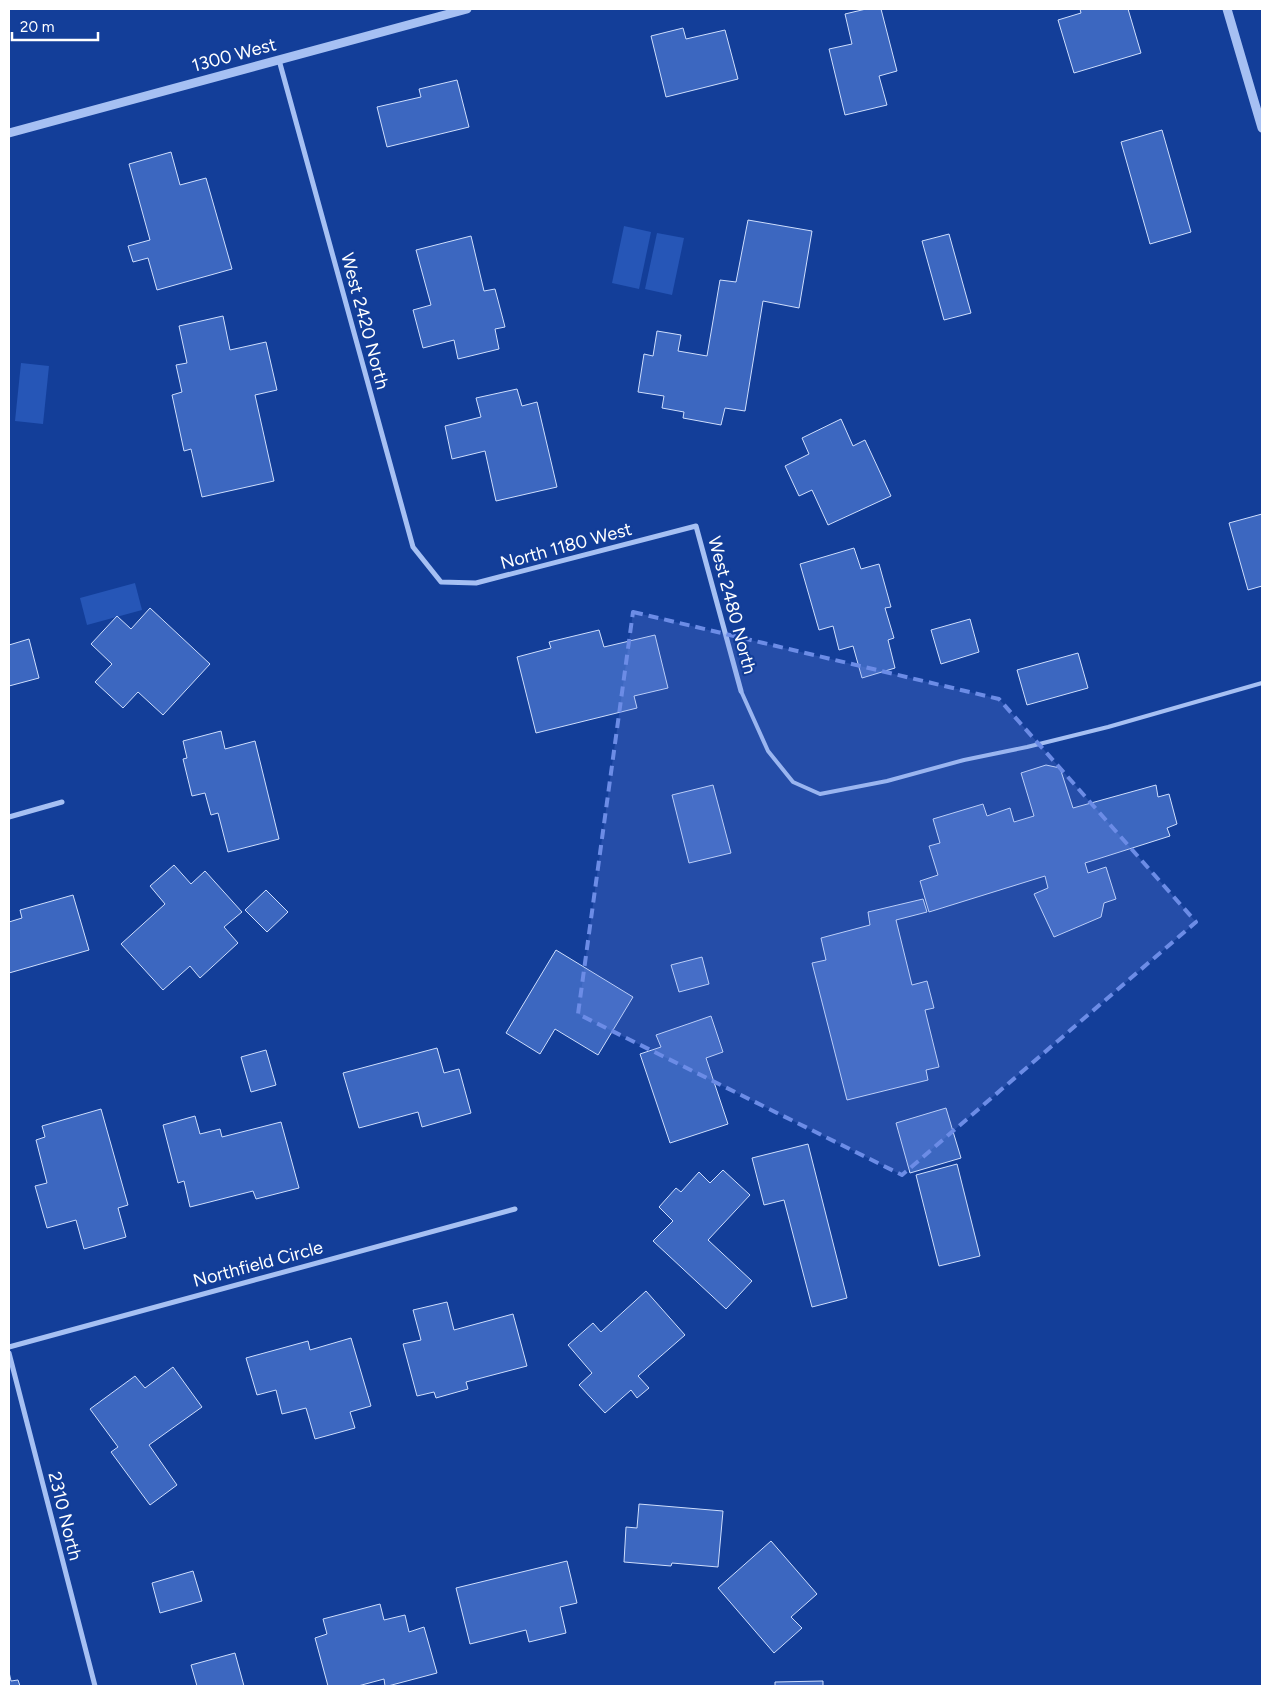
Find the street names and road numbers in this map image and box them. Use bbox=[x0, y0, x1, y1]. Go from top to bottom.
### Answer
street label: 1300 West bbox=[189, 33, 279, 77]
street label: West 2420 North bbox=[336, 250, 394, 392]
street label: North 1180 West bbox=[498, 518, 634, 574]
street label: West 2480 North bbox=[703, 534, 761, 676]
street label: Northfield Circle bbox=[191, 1236, 326, 1292]
street label: 2310 North bbox=[43, 1469, 87, 1563]

